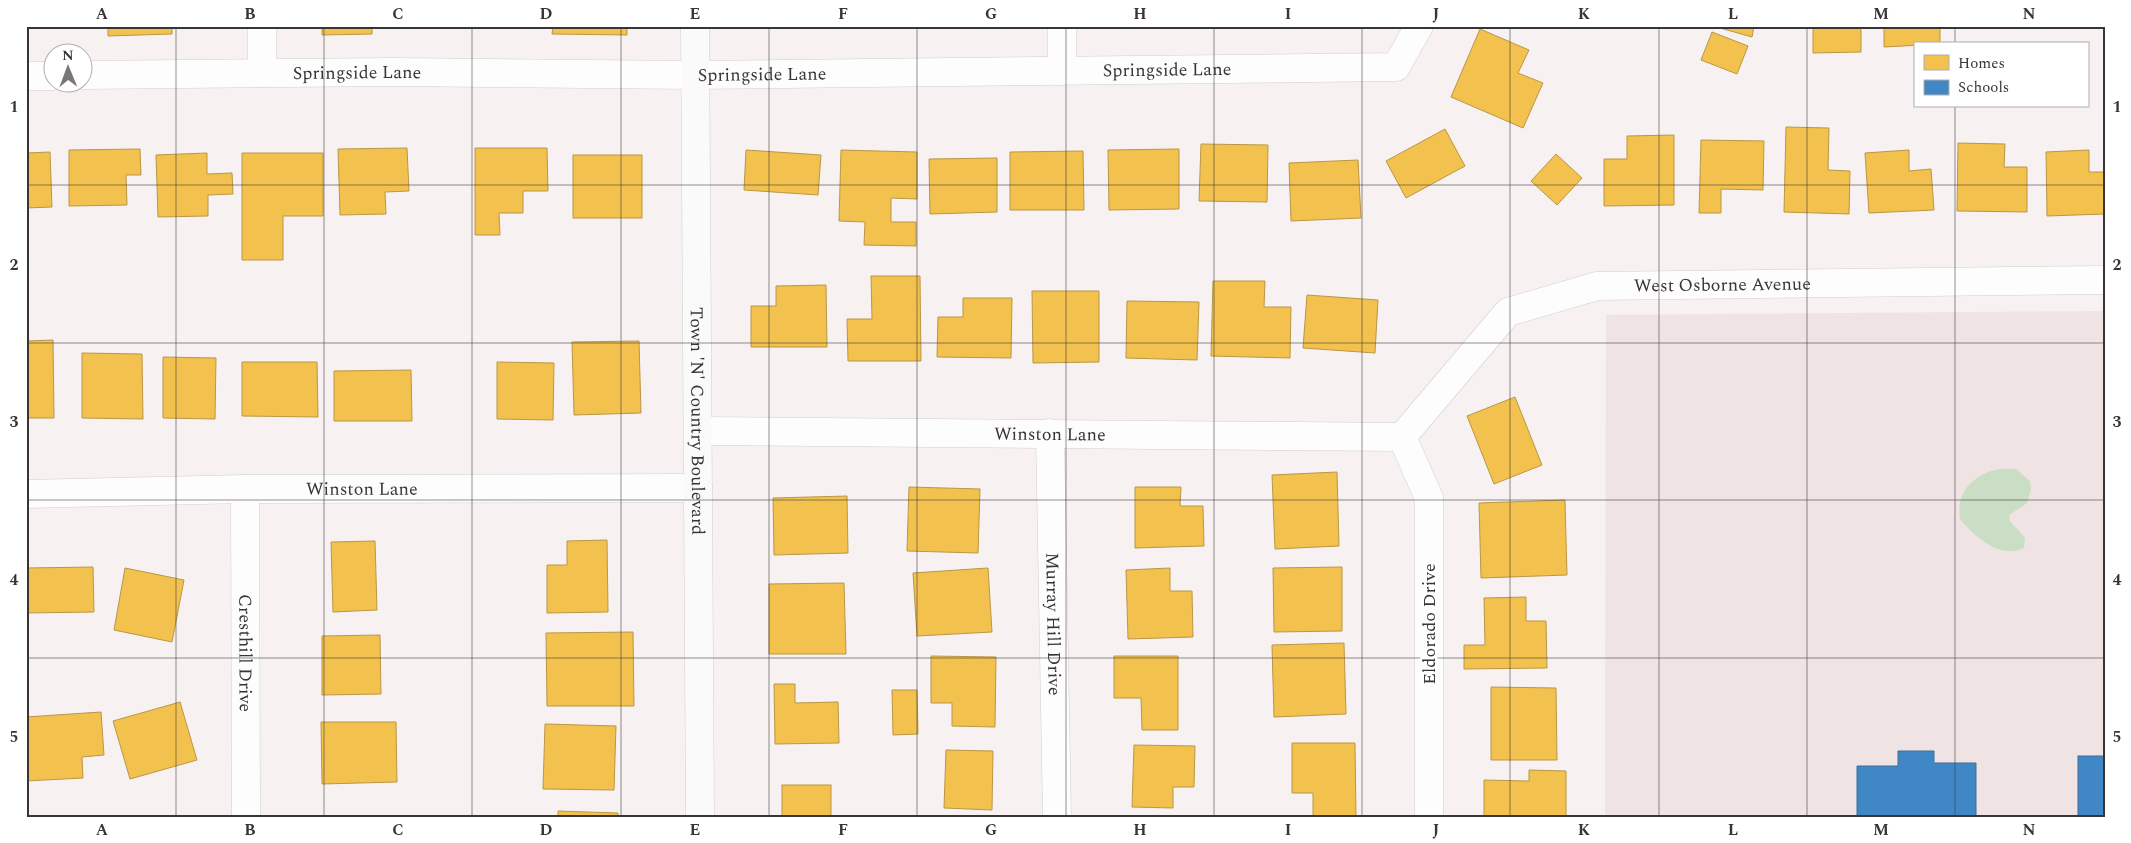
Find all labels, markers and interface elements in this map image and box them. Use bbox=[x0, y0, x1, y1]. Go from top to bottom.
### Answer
text: A bbox=[96, 2, 109, 26]
text: B bbox=[244, 2, 256, 26]
text: C bbox=[392, 2, 404, 26]
text: D bbox=[540, 2, 553, 26]
text: E bbox=[690, 2, 700, 26]
text: F bbox=[838, 2, 848, 26]
text: G bbox=[985, 2, 997, 26]
text: H bbox=[1133, 2, 1147, 26]
text: I bbox=[1285, 2, 1291, 26]
text: J bbox=[1433, 2, 1440, 26]
text: K bbox=[1578, 2, 1591, 26]
text: L bbox=[1728, 2, 1738, 26]
text: M bbox=[1873, 2, 1889, 26]
text: N bbox=[2022, 2, 2036, 26]
north arrow bbox=[42, 42, 92, 92]
legend bbox=[1914, 42, 2088, 108]
text: N bbox=[62, 45, 74, 66]
text: Homes bbox=[1958, 52, 2005, 75]
street label: Springside Lane bbox=[1102, 56, 1231, 84]
street label: Springside Lane bbox=[292, 59, 421, 87]
street label: Springside Lane bbox=[697, 61, 826, 89]
text: Schools bbox=[1958, 76, 2009, 99]
text: 1 bbox=[10, 95, 18, 119]
text: 1 bbox=[2113, 95, 2121, 119]
text: 2 bbox=[10, 253, 19, 277]
text: 2 bbox=[2113, 253, 2122, 277]
street label: West Osborne Avenue bbox=[1634, 270, 1811, 300]
street label: Town 'N' Country Boulevard bbox=[683, 307, 711, 535]
text: 3 bbox=[10, 410, 19, 434]
text: 3 bbox=[2113, 410, 2122, 434]
street label: Winston Lane bbox=[994, 421, 1106, 448]
street label: Winston Lane bbox=[306, 476, 418, 503]
street label: Murray Hill Drive bbox=[1038, 552, 1068, 696]
street label: Eldorado Drive bbox=[1416, 563, 1443, 685]
text: 4 bbox=[10, 568, 19, 592]
text: 4 bbox=[2113, 568, 2122, 592]
street label: Cresthill Drive bbox=[231, 594, 259, 712]
text: 5 bbox=[10, 725, 18, 749]
text: 5 bbox=[2113, 725, 2121, 749]
text: A bbox=[96, 818, 109, 842]
text: B bbox=[244, 818, 256, 842]
text: C bbox=[392, 818, 404, 842]
text: D bbox=[540, 818, 553, 842]
text: E bbox=[690, 818, 700, 842]
text: F bbox=[838, 818, 848, 842]
text: G bbox=[985, 818, 997, 842]
text: H bbox=[1133, 818, 1147, 842]
text: I bbox=[1285, 818, 1291, 842]
text: J bbox=[1433, 818, 1440, 842]
text: K bbox=[1578, 818, 1591, 842]
text: L bbox=[1728, 818, 1738, 842]
text: M bbox=[1873, 818, 1889, 842]
text: N bbox=[2022, 818, 2036, 842]

